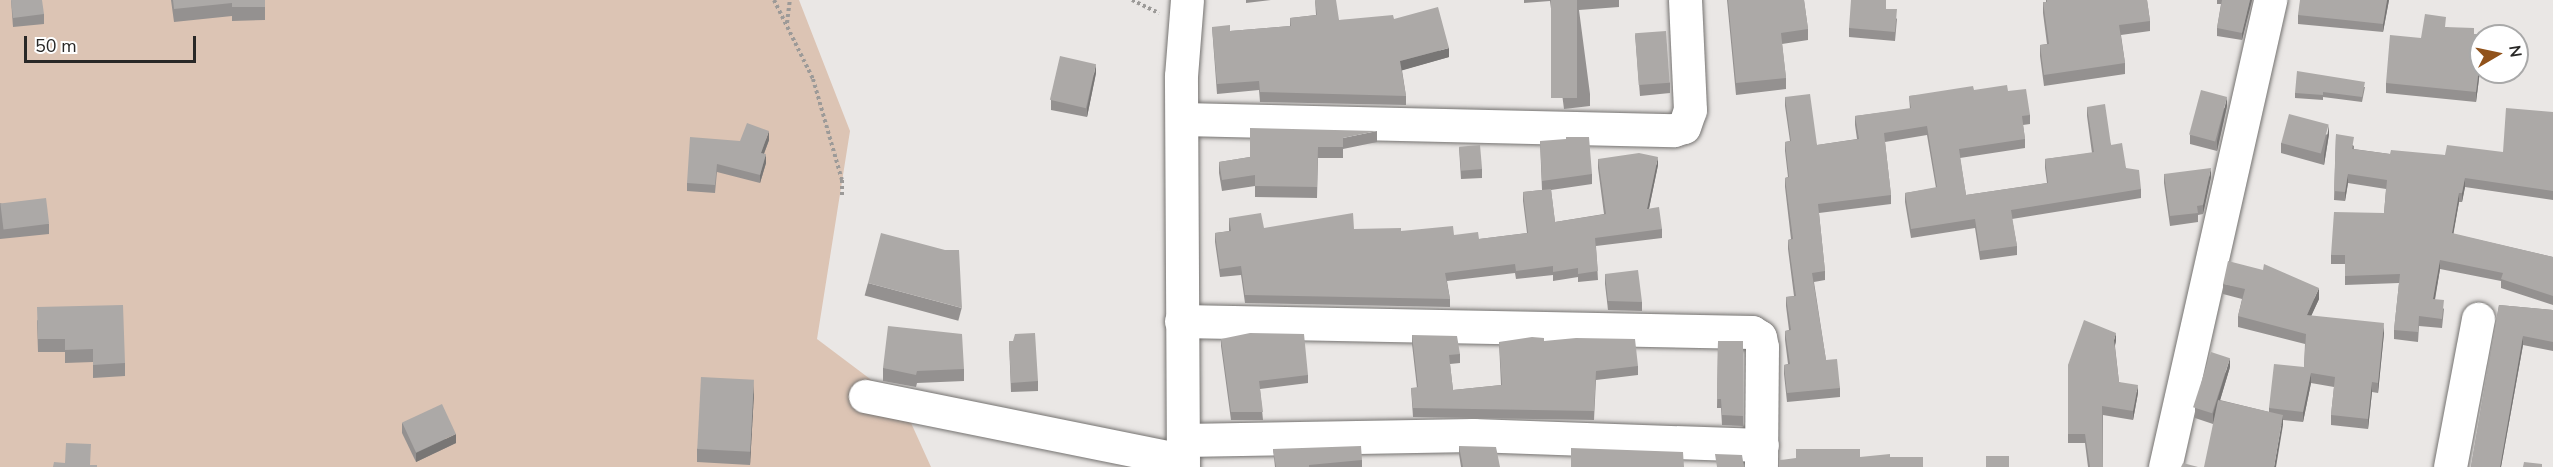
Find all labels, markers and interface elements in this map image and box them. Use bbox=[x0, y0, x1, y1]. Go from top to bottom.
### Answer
scale bar bbox=[27, 24, 200, 62]
north arrow bbox=[2469, 24, 2529, 84]
text: 50 m bbox=[35, 34, 77, 58]
text: N bbox=[2503, 44, 2527, 59]

